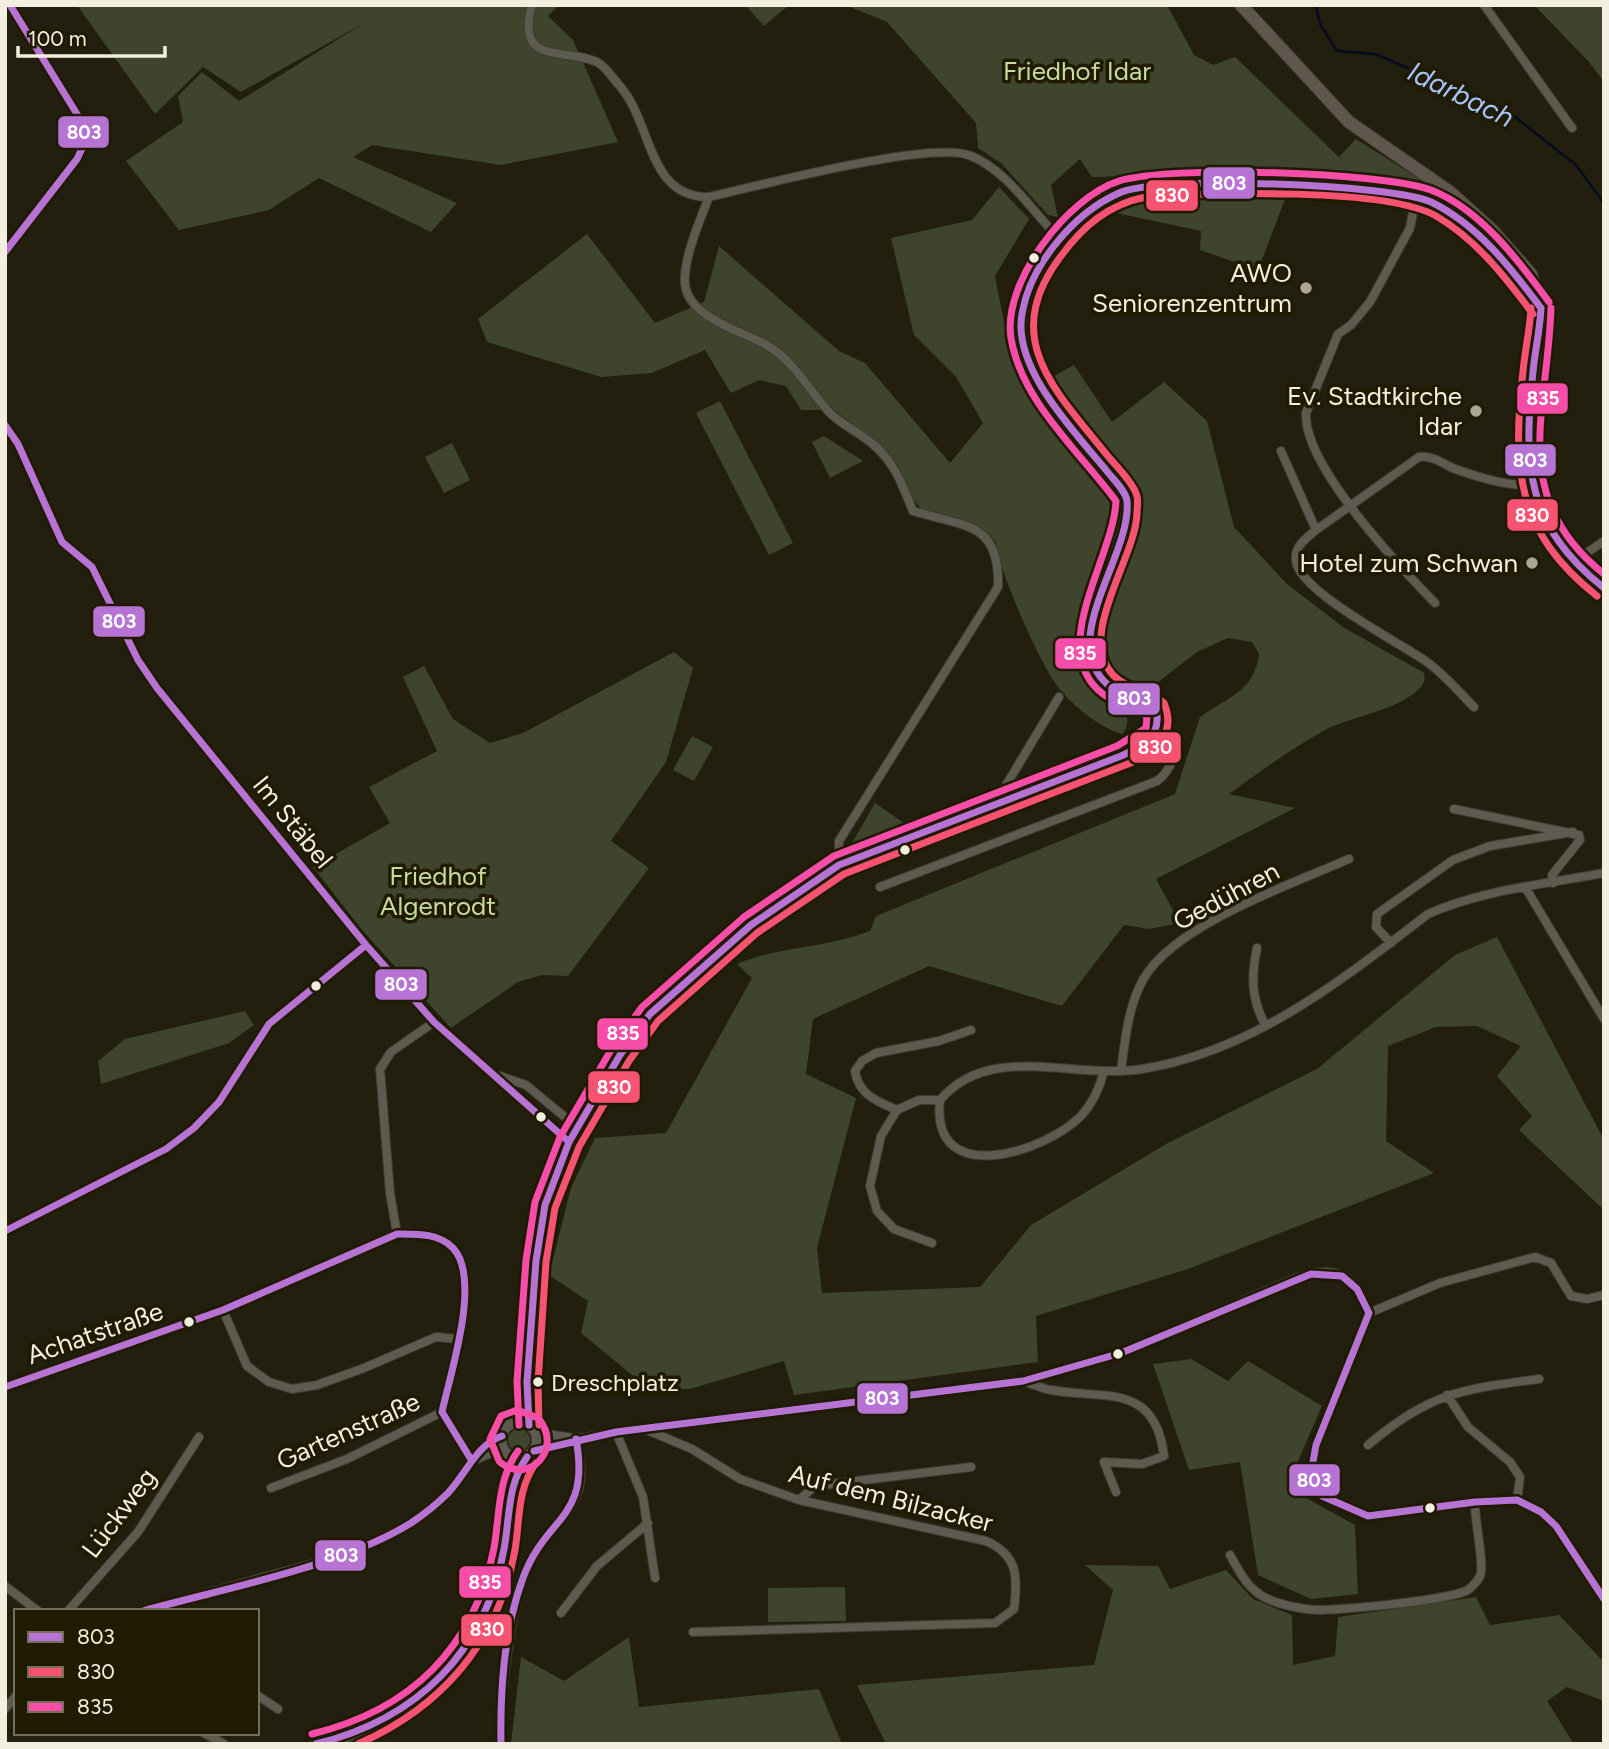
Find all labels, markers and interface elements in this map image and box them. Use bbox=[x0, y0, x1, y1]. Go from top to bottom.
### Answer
scale bar bbox=[18, 14, 164, 58]
text: 100 m bbox=[28, 26, 87, 51]
water label: Idarbach bbox=[1402, 54, 1520, 134]
park label: Friedhof Idar bbox=[1003, 55, 1151, 87]
line badge: 803 bbox=[57, 115, 110, 149]
text: 803 bbox=[67, 121, 101, 144]
line badge: 803 bbox=[1202, 166, 1256, 200]
text: 803 bbox=[1212, 172, 1246, 195]
line badge: 830 bbox=[1145, 179, 1199, 212]
text: 830 bbox=[1155, 184, 1189, 207]
unlabelled marker bbox=[1027, 251, 1041, 265]
place label: AWO Seniorenzentrum bbox=[1092, 257, 1292, 319]
marker: AWO Seniorenzentrum bbox=[1298, 280, 1314, 296]
place label: Ev. Stadtkirche Idar bbox=[1287, 380, 1462, 442]
line badge: 835 bbox=[1516, 382, 1569, 415]
text: 835 bbox=[1526, 387, 1560, 410]
marker: Ev. Stadtkirche Idar bbox=[1468, 403, 1484, 419]
line badge: 803 bbox=[1504, 443, 1557, 477]
text: 803 bbox=[1513, 449, 1547, 472]
line badge: 830 bbox=[1506, 498, 1559, 532]
text: 830 bbox=[1515, 504, 1549, 527]
place label: Hotel zum Schwan bbox=[1299, 547, 1518, 579]
marker: Hotel zum Schwan bbox=[1524, 555, 1540, 571]
line badge: 803 bbox=[92, 605, 146, 638]
text: 803 bbox=[102, 610, 136, 633]
line badge: 835 bbox=[1054, 637, 1107, 670]
text: 835 bbox=[1063, 642, 1097, 665]
line badge: 803 bbox=[1107, 682, 1161, 716]
text: 803 bbox=[1117, 687, 1151, 710]
line badge: 830 bbox=[1129, 731, 1182, 764]
text: 830 bbox=[1138, 736, 1172, 759]
street label: Im Stäbel bbox=[246, 769, 340, 875]
unlabelled marker bbox=[898, 843, 912, 857]
street label: Gedühren bbox=[1167, 855, 1285, 937]
park label: Friedhof Algenrodt bbox=[380, 860, 496, 922]
line badge: 803 bbox=[374, 968, 428, 1001]
text: 803 bbox=[384, 973, 418, 996]
unlabelled marker bbox=[309, 979, 323, 993]
line badge: 835 bbox=[596, 1017, 649, 1051]
text: 835 bbox=[606, 1022, 640, 1045]
line badge: 830 bbox=[587, 1070, 641, 1104]
text: 830 bbox=[597, 1076, 631, 1099]
unlabelled marker bbox=[534, 1110, 548, 1124]
street label: Achatstraße bbox=[23, 1295, 167, 1371]
unlabelled marker bbox=[182, 1315, 196, 1329]
unlabelled marker bbox=[1111, 1347, 1125, 1361]
place label: Dreschplatz bbox=[551, 1368, 679, 1397]
marker: Dreschplatz bbox=[531, 1375, 545, 1389]
line badge: 803 bbox=[856, 1382, 909, 1415]
street label: Gartenstraße bbox=[272, 1385, 424, 1477]
text: 803 bbox=[865, 1387, 899, 1410]
street label: Auf dem Bilzacker bbox=[786, 1457, 997, 1539]
street label: Lückweg bbox=[75, 1462, 163, 1564]
line badge: 803 bbox=[1288, 1463, 1341, 1497]
text: 803 bbox=[1297, 1469, 1331, 1492]
unlabelled marker bbox=[1423, 1501, 1437, 1515]
line badge: 803 bbox=[314, 1539, 367, 1572]
text: 803 bbox=[324, 1544, 358, 1567]
line badge: 835 bbox=[458, 1565, 512, 1599]
text: 835 bbox=[468, 1571, 502, 1594]
legend bbox=[14, 1609, 259, 1735]
line badge: 830 bbox=[460, 1613, 513, 1647]
text: 830 bbox=[470, 1618, 504, 1641]
text: 803 bbox=[77, 1624, 115, 1649]
text: 830 bbox=[77, 1659, 115, 1684]
text: 835 bbox=[77, 1694, 113, 1719]

